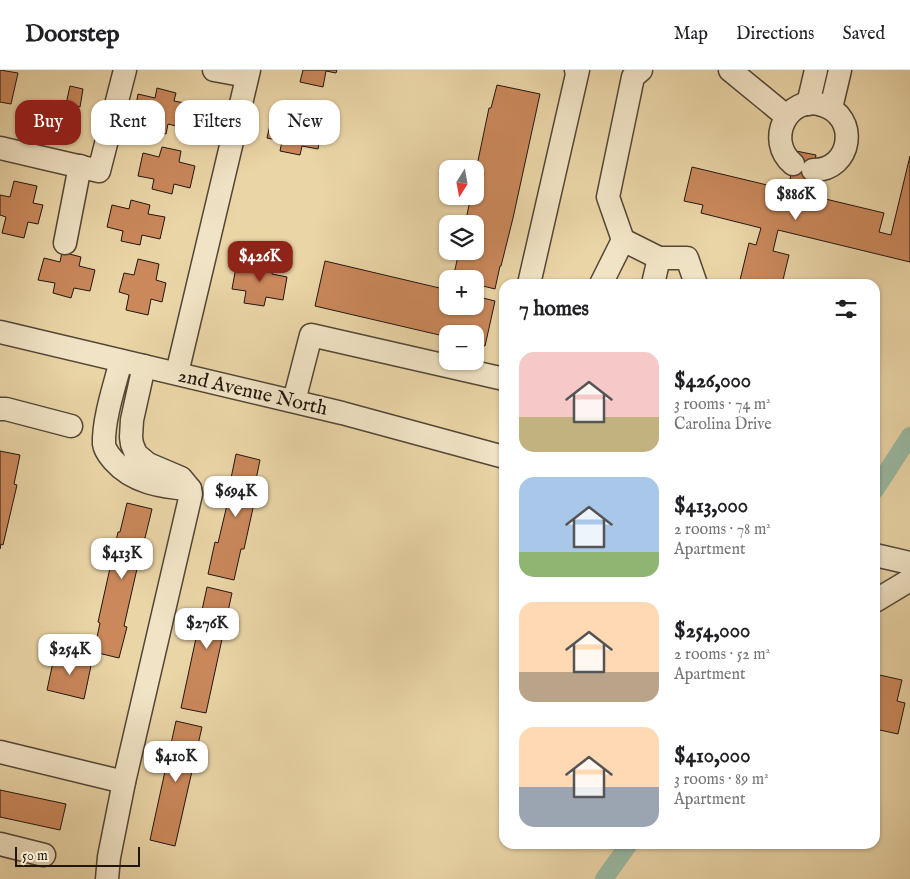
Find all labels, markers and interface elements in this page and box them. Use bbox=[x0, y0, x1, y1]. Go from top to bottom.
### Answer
text: Doorstep bbox=[25, 19, 120, 50]
text: Map bbox=[674, 23, 708, 46]
text: Directions bbox=[736, 23, 814, 46]
text: Saved bbox=[842, 23, 885, 46]
chip: Buy bbox=[15, 100, 81, 145]
chip: Rent bbox=[91, 100, 165, 145]
chip: Filters bbox=[175, 100, 259, 145]
chip: New bbox=[269, 100, 340, 145]
north arrow bbox=[439, 160, 484, 205]
map controls bbox=[439, 160, 484, 370]
pin: $886K bbox=[761, 178, 831, 221]
text: $886K bbox=[776, 185, 816, 205]
button: layers bbox=[439, 215, 484, 260]
pin: $426K bbox=[225, 240, 295, 283]
text: $426K bbox=[239, 247, 281, 267]
button: + bbox=[439, 270, 484, 315]
icon: filters bbox=[832, 295, 860, 323]
text: 7 homes bbox=[519, 296, 589, 323]
button: − bbox=[439, 325, 484, 370]
street label: 2nd Avenue North bbox=[175, 363, 330, 422]
text: $426,000 bbox=[674, 368, 751, 395]
icon: home bbox=[559, 372, 619, 432]
text: 3 rooms · 74 m² bbox=[674, 395, 771, 415]
text: Carolina Drive bbox=[674, 415, 772, 435]
pin: $694K bbox=[201, 476, 271, 518]
text: $694K bbox=[215, 482, 257, 502]
text: $413,000 bbox=[674, 493, 748, 520]
icon: home bbox=[559, 497, 619, 557]
text: 2 rooms · 78 m² bbox=[674, 520, 771, 540]
pin: $413K bbox=[87, 538, 157, 580]
text: Apartment bbox=[674, 540, 745, 560]
text: $413K bbox=[102, 544, 142, 564]
pin: $276K bbox=[172, 608, 242, 650]
text: $276K bbox=[186, 614, 228, 634]
text: $254,000 bbox=[674, 618, 750, 645]
icon: home bbox=[559, 622, 619, 682]
pin: $254K bbox=[35, 634, 105, 676]
text: $254K bbox=[49, 640, 91, 660]
text: 2 rooms · 52 m² bbox=[674, 645, 770, 665]
text: Apartment bbox=[674, 665, 745, 685]
pin: $410K bbox=[141, 740, 211, 783]
text: $410,000 bbox=[674, 743, 751, 770]
text: $410K bbox=[155, 747, 197, 767]
icon: home bbox=[559, 747, 619, 807]
text: 3 rooms · 89 m² bbox=[674, 770, 769, 790]
text: Apartment bbox=[674, 790, 745, 810]
scale bar bbox=[15, 844, 140, 867]
text: 50 m bbox=[22, 847, 48, 865]

